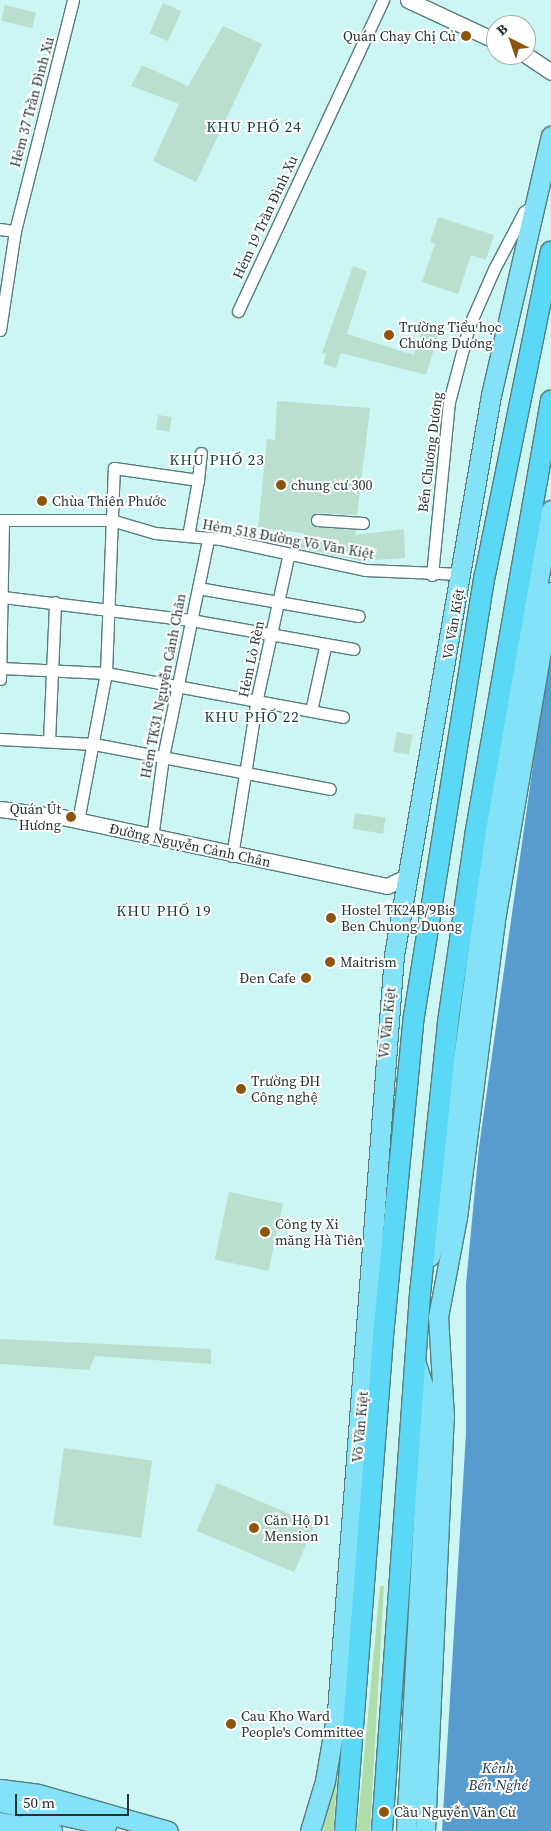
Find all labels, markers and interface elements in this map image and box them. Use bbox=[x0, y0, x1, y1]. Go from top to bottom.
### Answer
north arrow bbox=[486, 15, 536, 65]
text: B bbox=[492, 19, 512, 40]
place label: Quán Chay Chị Củ bbox=[343, 28, 456, 44]
marker: Quán Chay Chị Củ bbox=[460, 30, 472, 42]
street label: Hẻm 37 Trần Ðình Xu bbox=[6, 35, 58, 169]
district label: KHU PHỐ 24 bbox=[205, 118, 303, 136]
street label: Hẻm 19 Trần Ðình Xu bbox=[229, 152, 301, 282]
place label: Trường Tiểu học Chương Dương bbox=[399, 319, 502, 352]
marker: Trường Tiểu học Chương Dương bbox=[383, 329, 395, 341]
street label: Bến Chương Dương bbox=[414, 391, 446, 513]
district label: KHU PHỐ 23 bbox=[168, 451, 266, 469]
place label: chung cư 300 bbox=[291, 477, 372, 493]
marker: chung cư 300 bbox=[275, 479, 287, 491]
place label: Chùa Thiên Phước bbox=[52, 493, 167, 509]
marker: Chùa Thiên Phước bbox=[36, 495, 48, 507]
street label: Hẻm 518 Đường Võ Văn Kiệt bbox=[201, 516, 375, 562]
street label: Võ Văn Kiệt bbox=[439, 587, 467, 661]
street label: Hẻm TK31 Nguyễn Cảnh Chân bbox=[137, 592, 189, 780]
street label: Hẻm Lò Rèn bbox=[235, 619, 267, 699]
district label: KHU PHỐ 22 bbox=[203, 708, 301, 726]
place label: Quán Út Hương bbox=[10, 801, 61, 834]
marker: Quán Út Hương bbox=[65, 811, 77, 823]
street label: Đường Nguyễn Cảnh Chân bbox=[108, 820, 272, 870]
district label: KHU PHỐ 19 bbox=[115, 902, 213, 920]
place label: Hostel TK24B/9Bis Ben Chuong Duong bbox=[341, 902, 462, 934]
marker: Hostel TK24B/9Bis Ben Chuong Duong bbox=[325, 912, 337, 924]
place label: Maitrism bbox=[340, 954, 397, 970]
marker: Maitrism bbox=[324, 956, 336, 968]
place label: Đen Cafe bbox=[239, 970, 296, 986]
marker: Đen Cafe bbox=[300, 972, 312, 984]
street label: Võ Văn Kiệt bbox=[375, 986, 399, 1060]
place label: Trường ĐH Công nghệ bbox=[251, 1073, 320, 1106]
marker: Trường ĐH Công nghệ bbox=[235, 1083, 247, 1095]
place label: Công ty Xi măng Hà Tiên bbox=[275, 1216, 363, 1248]
marker: Công ty Xi măng Hà Tiên bbox=[259, 1226, 271, 1238]
street label: Võ Văn Kiệt bbox=[349, 1391, 371, 1463]
place label: Căn Hộ D1 Mension bbox=[264, 1512, 330, 1544]
marker: Căn Hộ D1 Mension bbox=[248, 1522, 260, 1534]
place label: Cau Kho Ward People's Committee bbox=[241, 1708, 364, 1740]
marker: Cau Kho Ward People's Committee bbox=[225, 1718, 237, 1730]
water label: Kênh Bến Nghé bbox=[468, 1758, 528, 1793]
scale bar bbox=[18, 1784, 131, 1816]
text: 50 m bbox=[23, 1792, 55, 1813]
place label: Cầu Nguyễn Văn Cừ bbox=[394, 1804, 516, 1820]
marker: Cầu Nguyễn Văn Cừ bbox=[378, 1806, 390, 1818]

